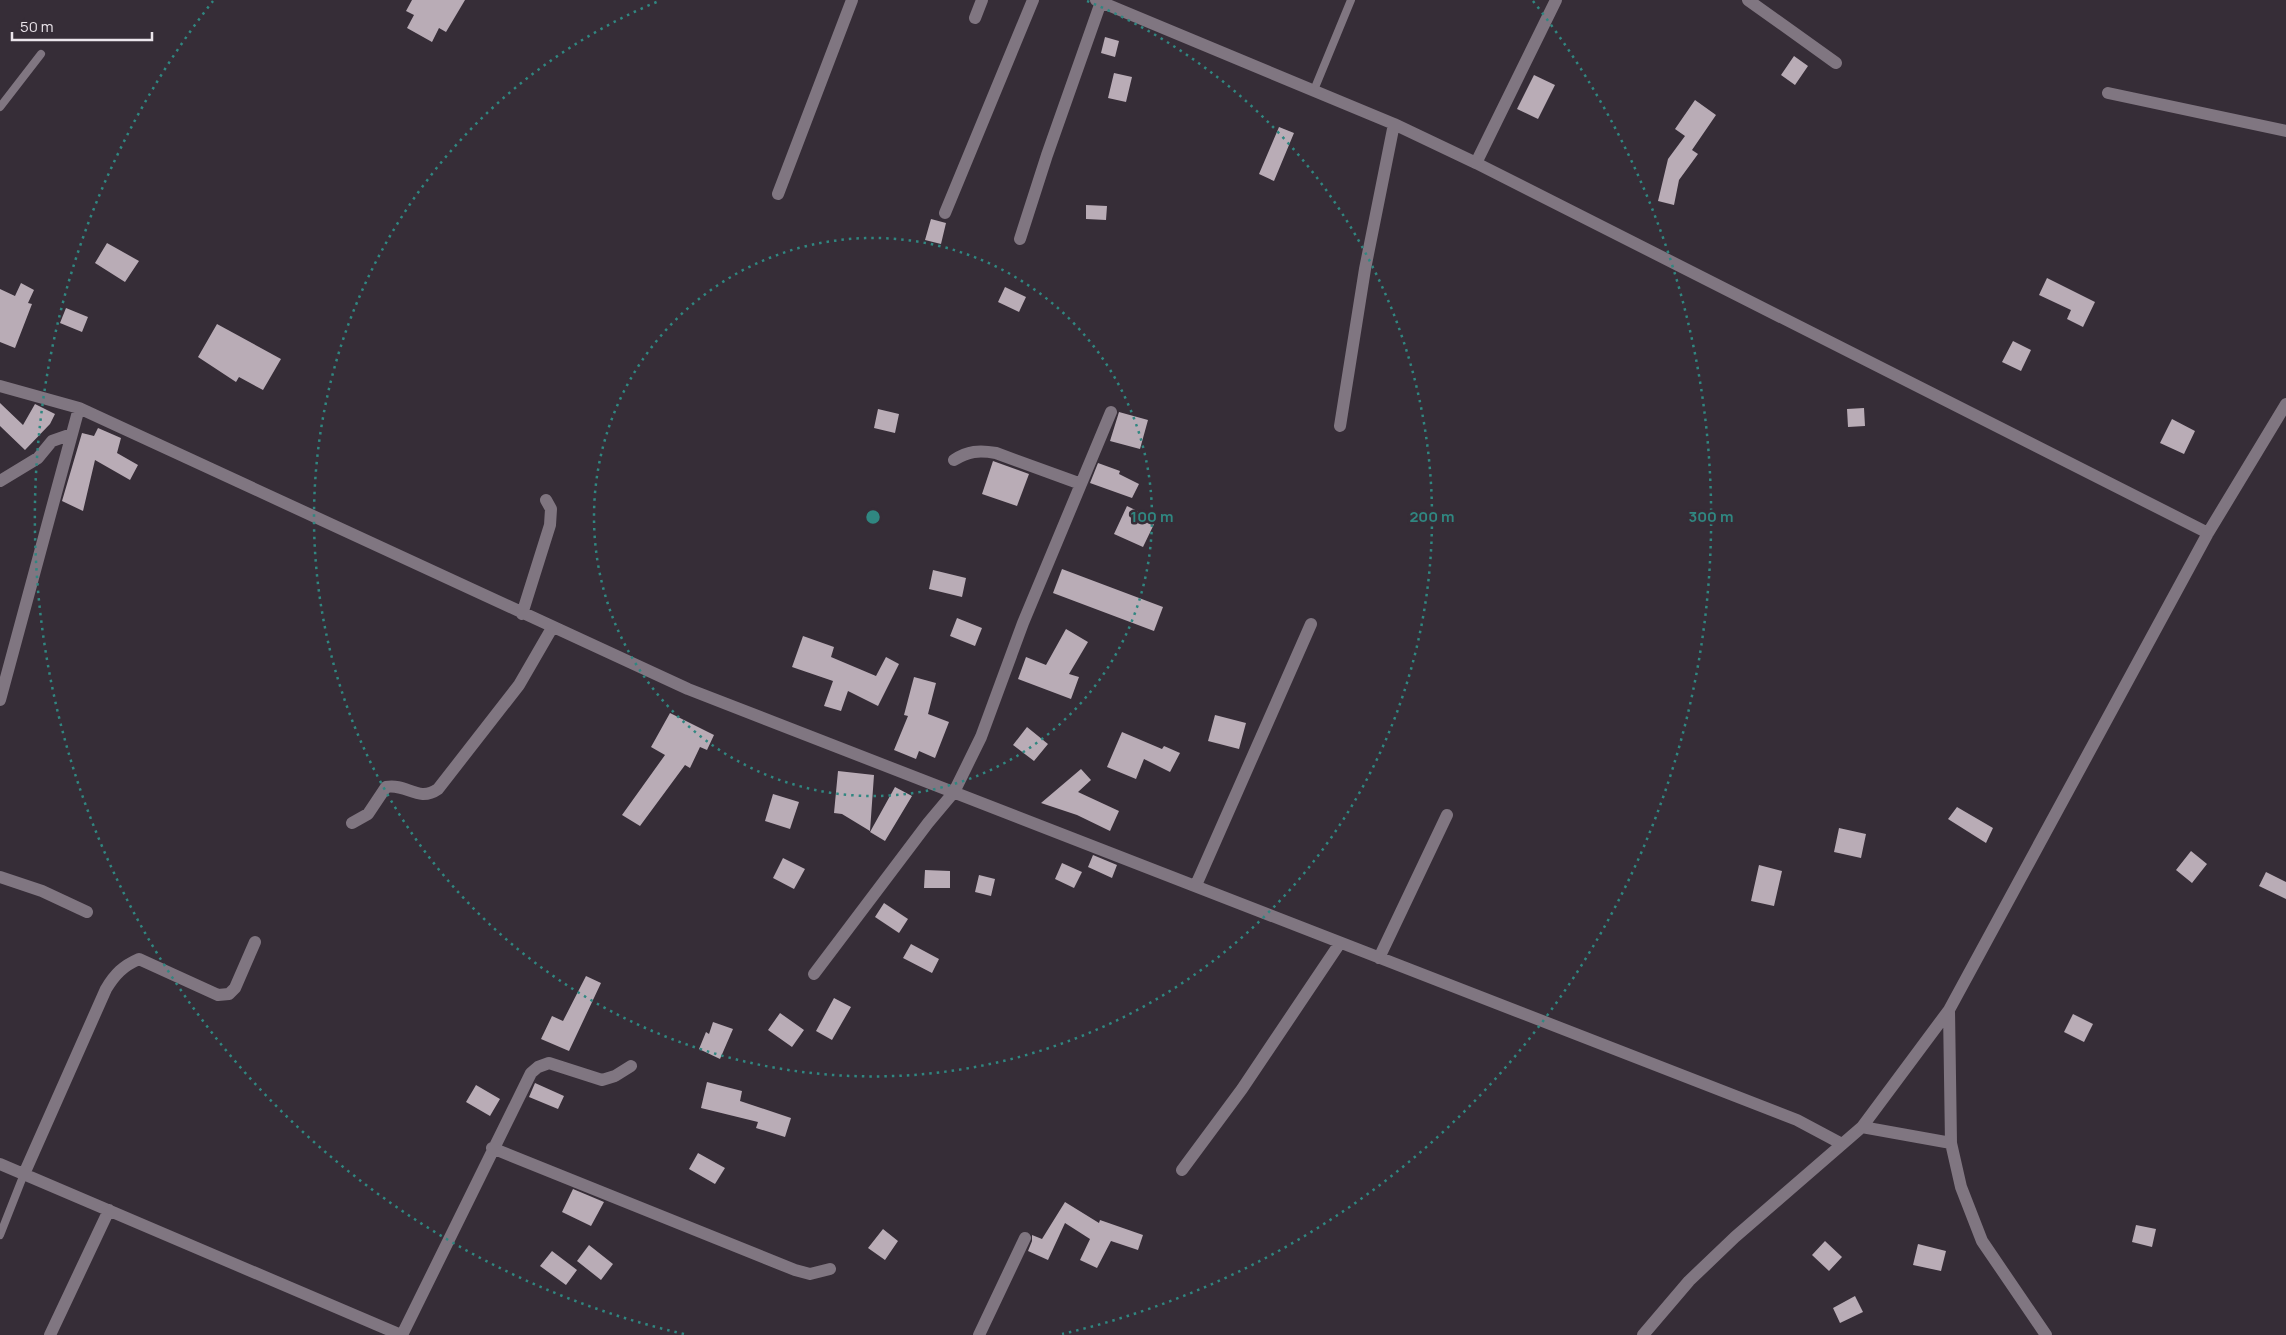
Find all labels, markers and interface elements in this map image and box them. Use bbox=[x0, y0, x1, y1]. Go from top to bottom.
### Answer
scale bar bbox=[12, 10, 152, 42]
text: 50 m bbox=[20, 16, 54, 37]
text: 100 m bbox=[1131, 506, 1173, 527]
text: 200 m bbox=[1409, 506, 1455, 527]
text: 300 m bbox=[1689, 506, 1733, 527]
centre of rings bbox=[864, 508, 882, 526]

